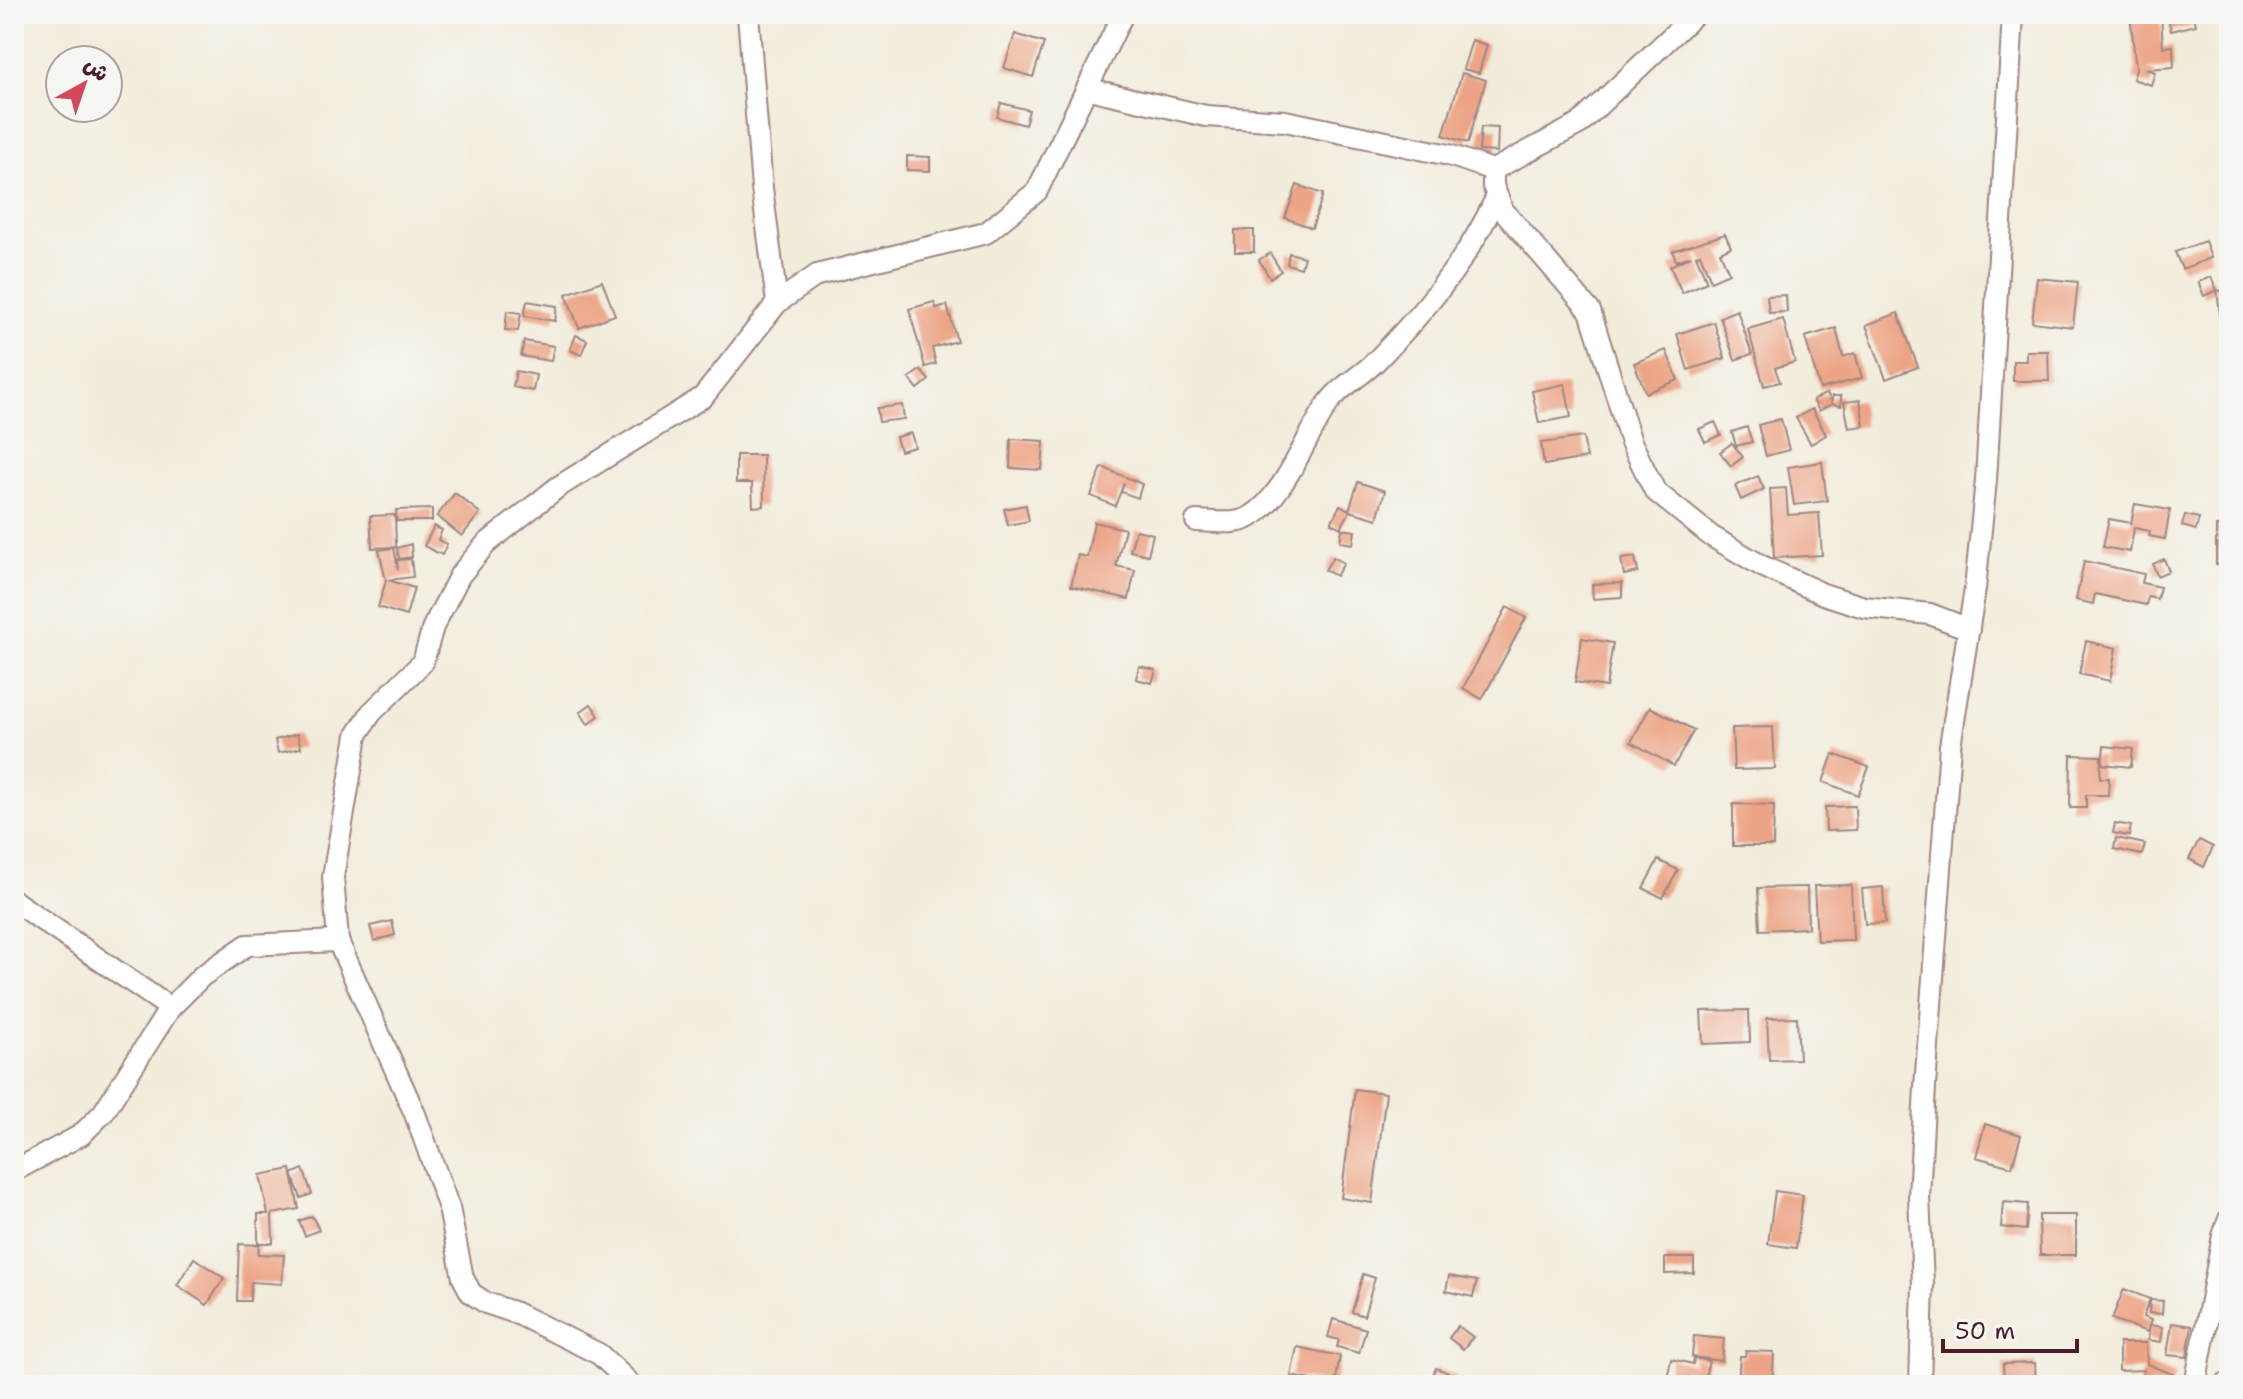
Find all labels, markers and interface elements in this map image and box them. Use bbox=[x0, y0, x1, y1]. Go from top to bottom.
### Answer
north arrow bbox=[44, 44, 124, 124]
text: ش bbox=[78, 50, 115, 88]
scale bar bbox=[1943, 1303, 2077, 1353]
text: 50 m bbox=[1955, 1315, 2015, 1347]

